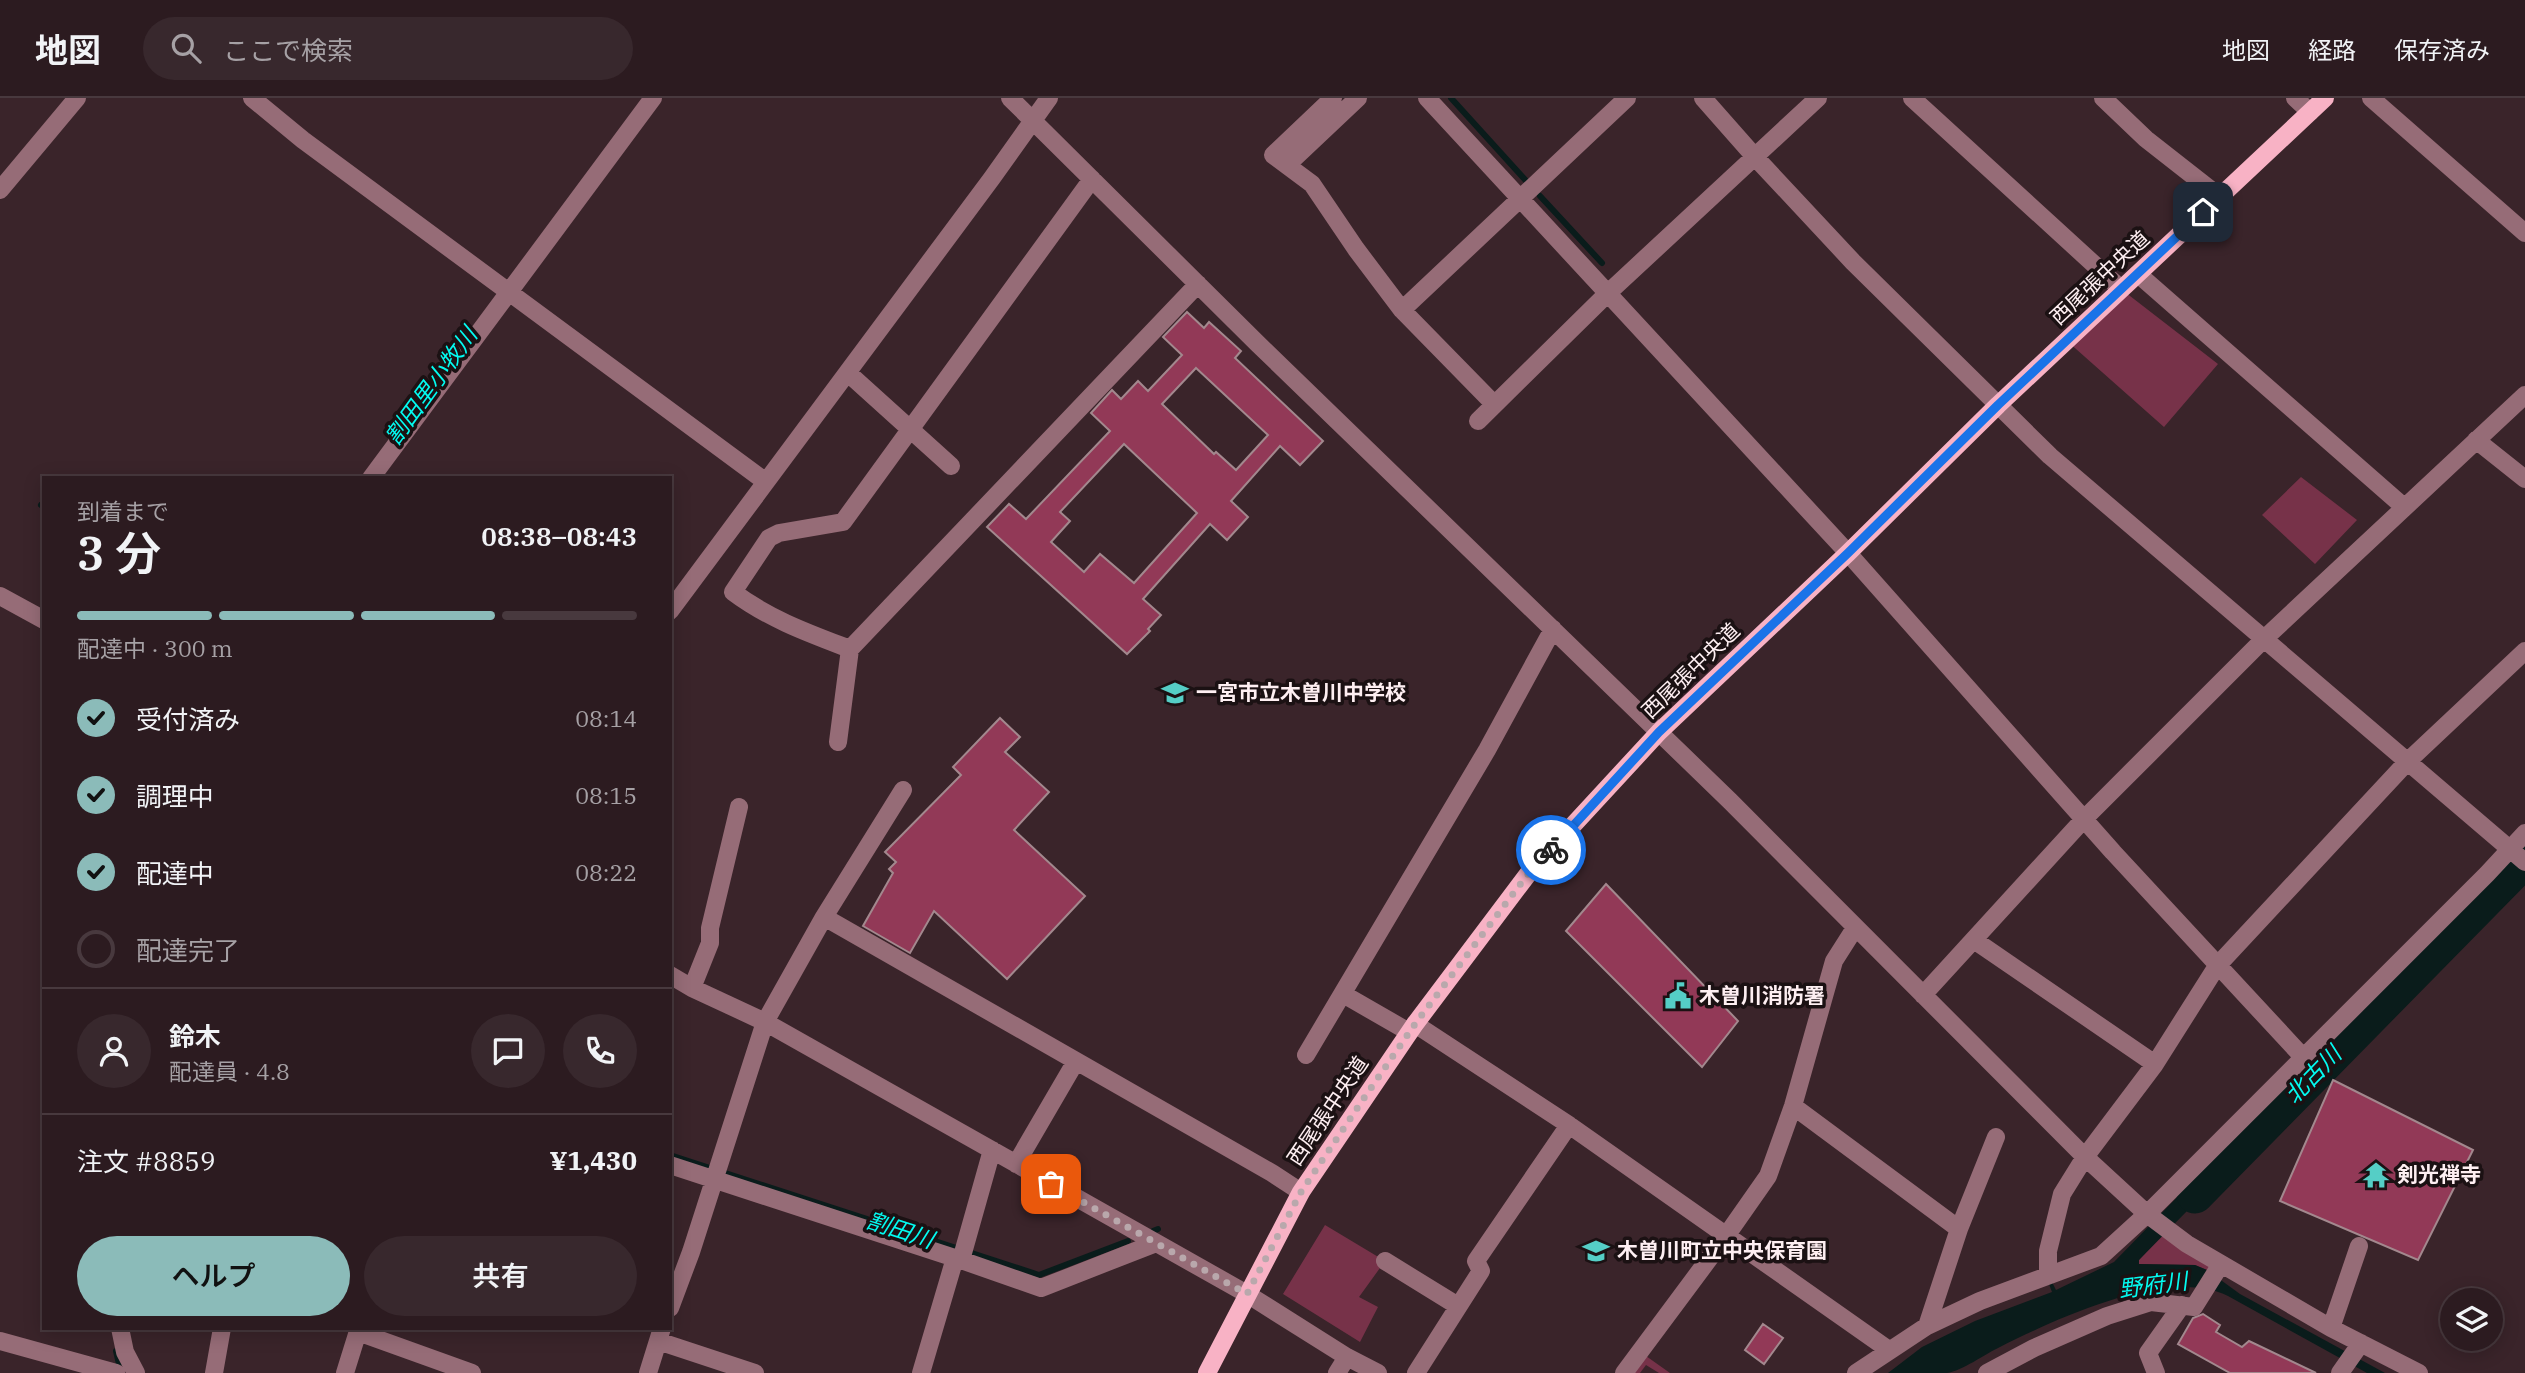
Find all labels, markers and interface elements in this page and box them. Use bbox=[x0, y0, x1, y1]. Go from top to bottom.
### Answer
search box bbox=[143, 17, 633, 80]
text: 地図 bbox=[35, 28, 101, 71]
icon: search bbox=[167, 29, 205, 67]
text: ここで検索 bbox=[223, 33, 353, 67]
text: 地図 bbox=[2222, 34, 2270, 66]
text: 経路 bbox=[2308, 34, 2356, 66]
text: 保存済み bbox=[2394, 34, 2490, 66]
pin bbox=[2173, 182, 2233, 242]
icon: home bbox=[2184, 193, 2222, 231]
street label: 西尾張中央道 bbox=[2044, 224, 2155, 330]
water label: 割田里小牧川 bbox=[377, 318, 485, 450]
text: 到着まで bbox=[77, 496, 169, 526]
text: 08:38–08:43 bbox=[481, 519, 637, 553]
text: 3 分 bbox=[77, 523, 161, 583]
street label: 西尾張中央道 bbox=[1635, 616, 1745, 724]
text: 配達中 · 300 m bbox=[77, 633, 233, 663]
school or university icon: 一宮市立木曽川中学校 bbox=[1160, 678, 1190, 708]
place label: 一宮市立木曽川中学校 bbox=[1196, 678, 1406, 706]
icon: check bbox=[77, 699, 115, 737]
text: 受付済み bbox=[136, 702, 240, 736]
text: 08:14 bbox=[575, 703, 637, 733]
icon: check bbox=[77, 776, 115, 814]
text: 調理中 bbox=[136, 779, 214, 813]
text: 08:15 bbox=[575, 780, 637, 810]
courier bbox=[1516, 815, 1586, 885]
icon: bike bbox=[1532, 831, 1570, 869]
icon: check bbox=[77, 853, 115, 891]
text: 配達中 bbox=[136, 856, 214, 890]
text: 08:22 bbox=[575, 857, 637, 887]
text: 配達完了 bbox=[136, 933, 240, 967]
public building icon: 木曽川消防署 bbox=[1663, 981, 1693, 1011]
place label: 木曽川消防署 bbox=[1699, 981, 1825, 1009]
button: person bbox=[77, 1014, 151, 1088]
button: chat bbox=[471, 1014, 545, 1088]
button: phone bbox=[563, 1014, 637, 1088]
text: 鈴木 bbox=[169, 1019, 221, 1053]
water label: 北古川 bbox=[2278, 1037, 2349, 1110]
street label: 西尾張中央道 bbox=[1280, 1050, 1374, 1170]
text: 配達員 · 4.8 bbox=[169, 1056, 290, 1086]
text: ¥1,430 bbox=[550, 1143, 637, 1177]
text: 注文 #8859 bbox=[77, 1144, 216, 1178]
pin bbox=[1021, 1154, 1081, 1214]
temple icon: 剣光禅寺 bbox=[2361, 1160, 2391, 1190]
place label: 剣光禅寺 bbox=[2397, 1160, 2481, 1188]
icon: bag bbox=[1032, 1165, 1070, 1203]
water label: 割田川 bbox=[863, 1204, 941, 1255]
button: ヘルプ bbox=[77, 1236, 350, 1316]
button: 共有 bbox=[364, 1236, 637, 1316]
school or university icon: 木曽川町立中央保育園 bbox=[1581, 1236, 1611, 1266]
place label: 木曽川町立中央保育園 bbox=[1617, 1236, 1827, 1264]
water label: 野府川 bbox=[2117, 1265, 2192, 1303]
map controls bbox=[2440, 1288, 2503, 1351]
button: layers bbox=[2440, 1288, 2503, 1351]

